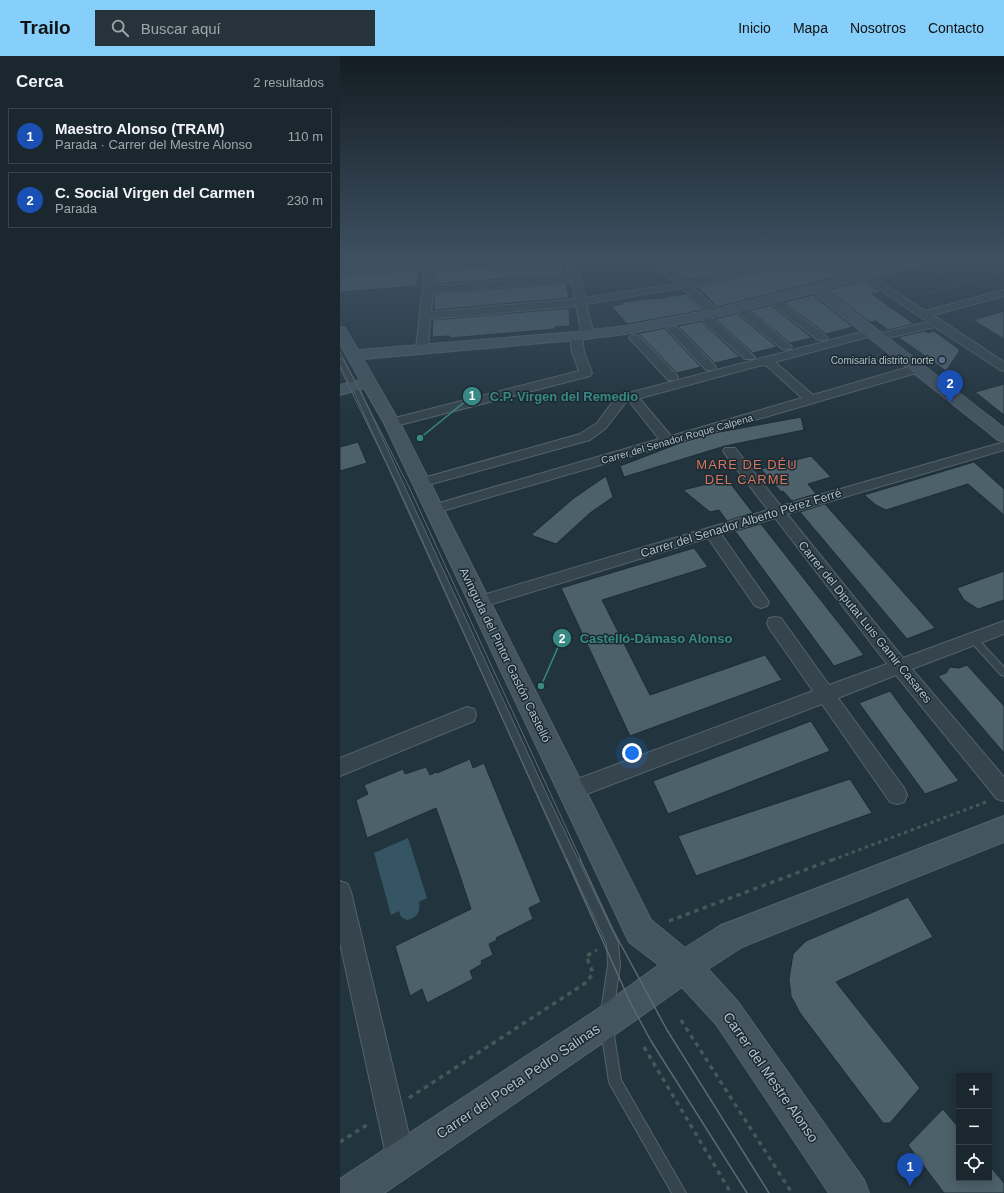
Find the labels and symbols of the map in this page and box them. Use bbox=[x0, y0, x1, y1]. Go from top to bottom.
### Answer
place label: Comisaría distrito norte bbox=[831, 355, 934, 366]
marker: Comisaría distrito norte bbox=[937, 355, 947, 365]
pin: 2 bbox=[937, 370, 963, 403]
callout: C.P. Virgen del Remedio bbox=[462, 384, 646, 409]
text: 1 bbox=[469, 389, 476, 403]
text: C.P. Virgen del Remedio bbox=[490, 389, 638, 404]
street label: Carrer del Senador Roque Calpena bbox=[600, 412, 755, 466]
district label: MARE DE DÉU DEL CARME bbox=[696, 457, 798, 487]
street label: Carrer del Senador Alberto Pérez Ferré bbox=[639, 486, 843, 560]
street label: Carrer del Diputat Luis Gamir Casares bbox=[795, 538, 935, 706]
street label: Avinguda del Pintor Gastón Castelló bbox=[457, 565, 554, 745]
callout: Castelló-Dámaso Alonso bbox=[552, 626, 741, 651]
text: Castelló-Dámaso Alonso bbox=[580, 631, 732, 646]
text: 2 bbox=[559, 632, 566, 646]
your location bbox=[622, 743, 642, 763]
street label: Carrer del Mestre Alonso bbox=[720, 1009, 822, 1145]
street label: Carrer del Poeta Pedro Salinas bbox=[433, 1020, 603, 1142]
pin: 1 bbox=[897, 1153, 923, 1186]

